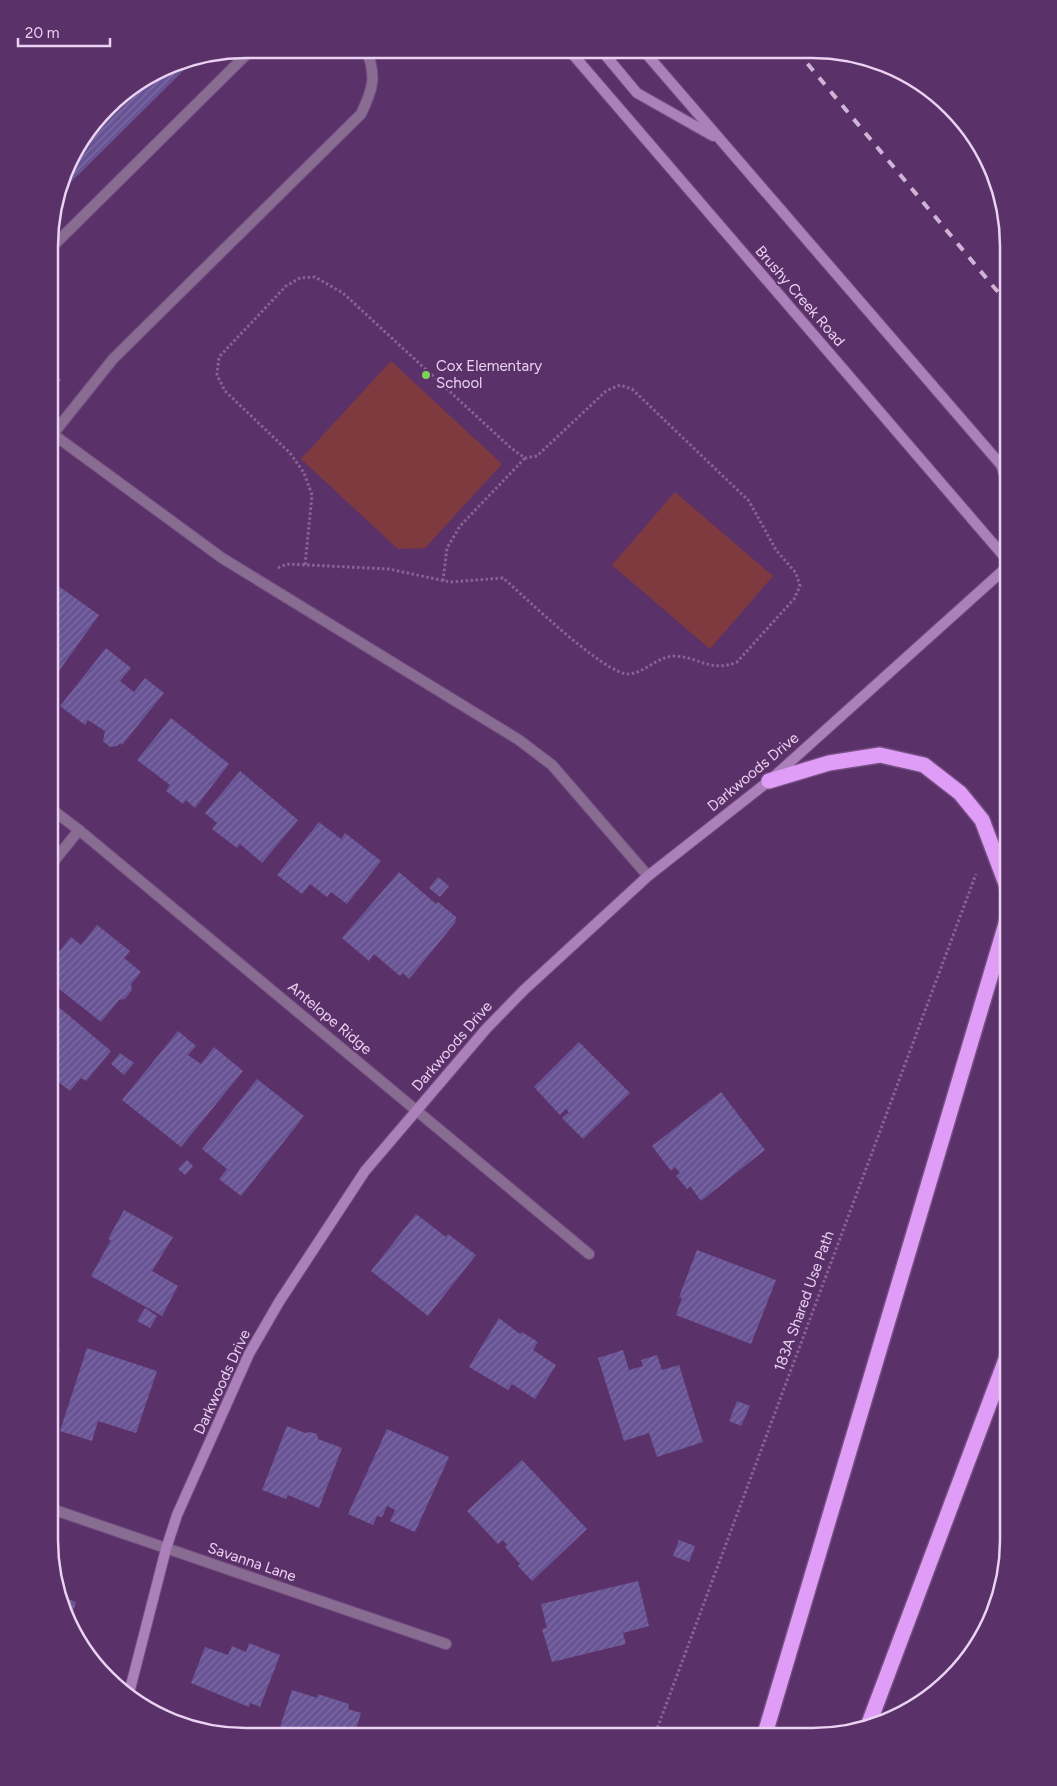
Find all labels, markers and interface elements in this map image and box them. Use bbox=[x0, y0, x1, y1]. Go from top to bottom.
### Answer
scale bar bbox=[18, 15, 110, 47]
text: 20 m bbox=[25, 24, 59, 42]
street label: Brushy Creek Road bbox=[751, 242, 849, 350]
place label: Cox Elementary School bbox=[436, 357, 542, 392]
marker: Cox Elementary School bbox=[420, 369, 432, 381]
street label: Darkwoods Drive bbox=[704, 729, 802, 815]
street label: Antelope Ridge bbox=[284, 978, 376, 1058]
street label: Darkwoods Drive bbox=[408, 997, 496, 1095]
street label: 183A Shared Use Path bbox=[770, 1228, 838, 1374]
street label: Darkwoods Drive bbox=[190, 1327, 254, 1437]
street label: Savanna Lane bbox=[206, 1538, 298, 1586]

